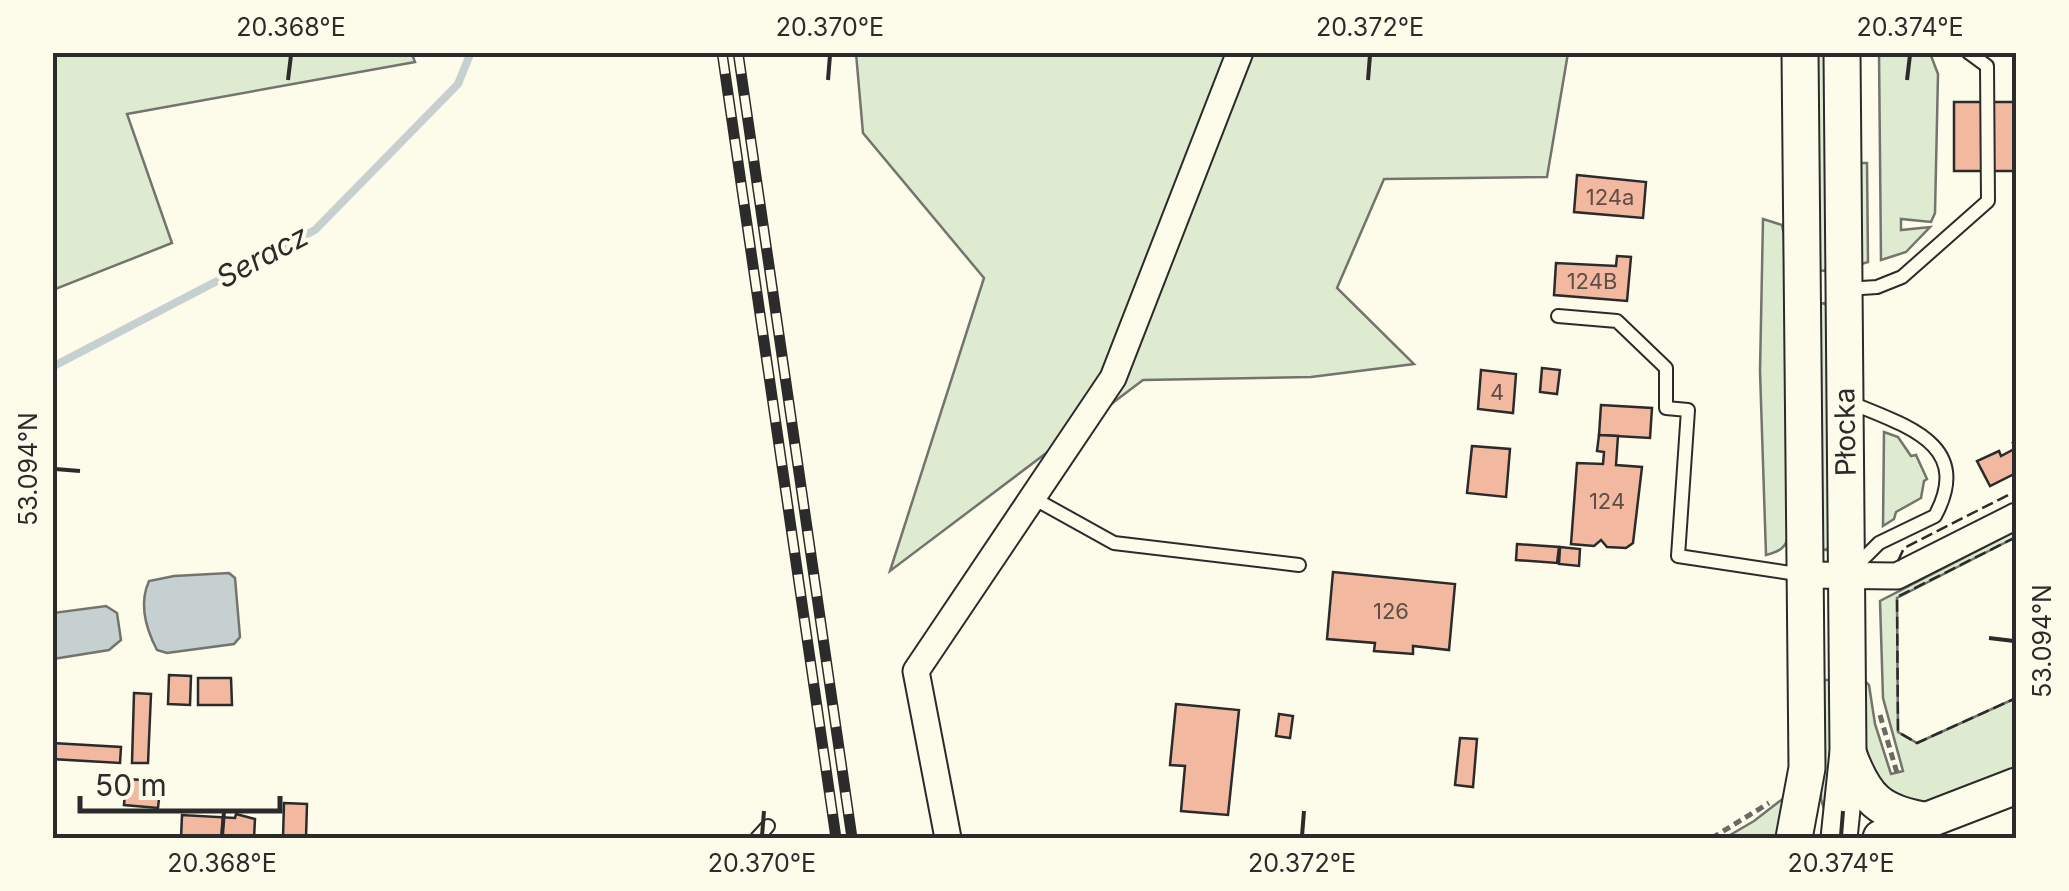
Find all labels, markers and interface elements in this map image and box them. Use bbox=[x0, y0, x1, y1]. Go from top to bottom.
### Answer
text: 20.368°E bbox=[236, 12, 346, 42]
text: 20.370°E bbox=[776, 12, 884, 42]
text: 20.372°E bbox=[1316, 12, 1424, 42]
text: 20.374°E bbox=[1856, 12, 1964, 42]
house number: 124a bbox=[1586, 184, 1634, 210]
water label: Seracz bbox=[210, 217, 314, 295]
house number: 124B bbox=[1567, 268, 1617, 294]
house number: 4 bbox=[1490, 379, 1504, 405]
street label: Płocka bbox=[1827, 387, 1863, 477]
text: 53.094°N bbox=[13, 412, 43, 526]
house number: 124 bbox=[1589, 488, 1625, 514]
text: 53.094°N bbox=[2027, 584, 2057, 698]
house number: 126 bbox=[1373, 598, 1409, 624]
scale bar bbox=[80, 751, 280, 813]
text: 50 m bbox=[95, 767, 167, 803]
text: 20.368°E bbox=[167, 848, 277, 878]
text: 20.370°E bbox=[708, 848, 816, 878]
text: 20.372°E bbox=[1248, 848, 1356, 878]
text: 20.374°E bbox=[1787, 848, 1895, 878]

